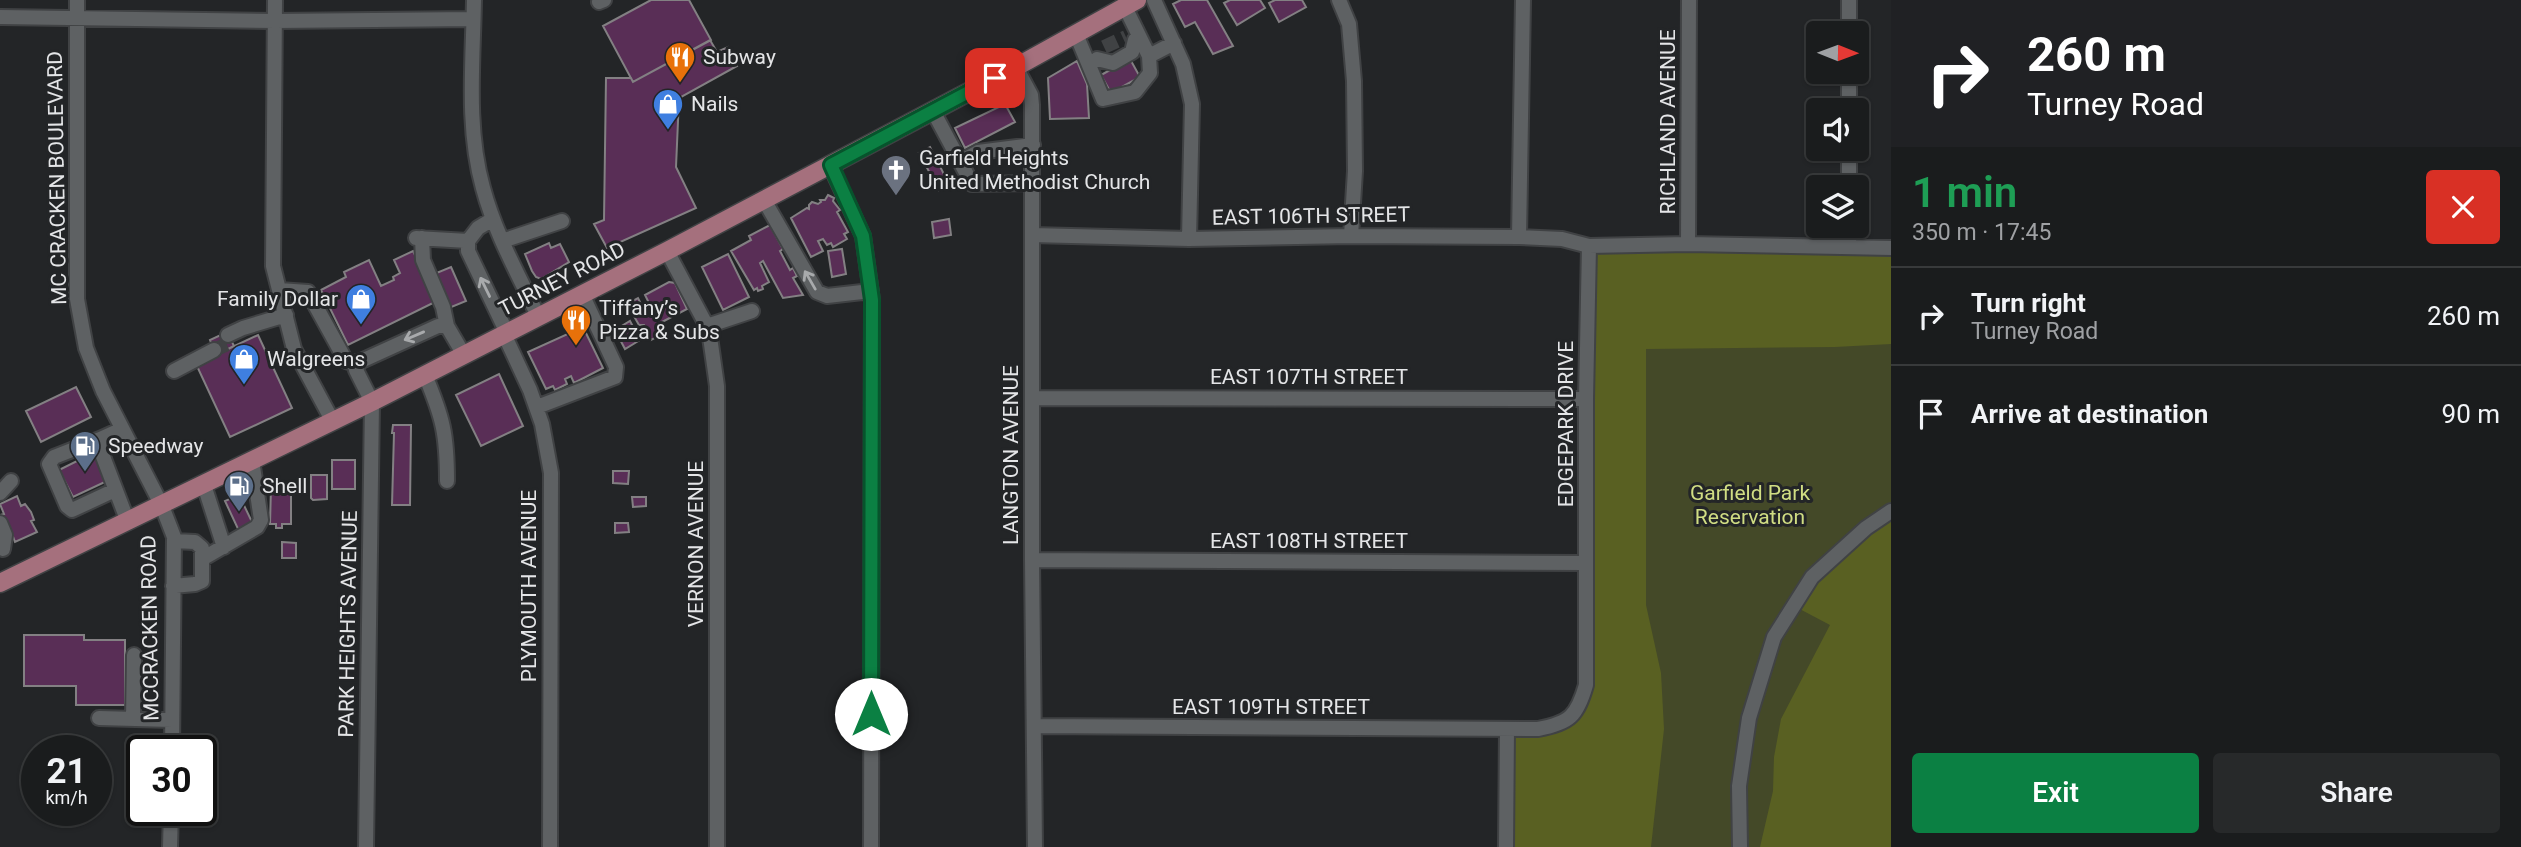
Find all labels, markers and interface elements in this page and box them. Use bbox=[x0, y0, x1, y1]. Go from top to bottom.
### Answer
north arrow bbox=[1806, 21, 1869, 84]
map controls bbox=[1806, 21, 1869, 238]
text: 260 m bbox=[2027, 26, 2166, 83]
icon: right bbox=[1912, 28, 2003, 119]
street label: RICHLAND AVENUE bbox=[1656, 29, 1680, 215]
restaurant icon: Subway bbox=[663, 40, 697, 84]
place label: Subway bbox=[703, 45, 776, 69]
pin bbox=[965, 48, 1025, 108]
street label: MC CRACKEN BOULEVARD bbox=[43, 51, 71, 305]
icon: arrive bbox=[976, 59, 1014, 97]
text: Turney Road bbox=[2027, 85, 2204, 123]
shop icon: Nails bbox=[651, 87, 685, 131]
place label: Nails bbox=[691, 92, 738, 116]
button: sound bbox=[1806, 98, 1869, 161]
place label: Garfield Heights United Methodist Church bbox=[919, 146, 1150, 194]
church icon: Garfield Heights United Methodist Church bbox=[879, 153, 913, 197]
text: 1 min bbox=[1912, 168, 2017, 217]
button: close bbox=[2426, 170, 2500, 244]
button: layers bbox=[1806, 175, 1869, 238]
street label: EAST 106TH STREET bbox=[1212, 202, 1411, 230]
text: 350 m · 17:45 bbox=[1912, 219, 2051, 246]
street label: TURNEY ROAD bbox=[495, 237, 629, 321]
one-way arrow bbox=[803, 271, 817, 291]
one-way arrow bbox=[478, 277, 491, 298]
shop icon: Family Dollar bbox=[344, 282, 378, 326]
place label: Family Dollar bbox=[217, 287, 338, 311]
text: Turn right bbox=[1971, 288, 2086, 318]
place label: Tiffany’s Pizza & Subs bbox=[599, 296, 720, 344]
icon: right bbox=[1912, 297, 1950, 335]
text: 260 m bbox=[2427, 301, 2500, 331]
restaurant icon: Tiffany’s Pizza & Subs bbox=[559, 303, 593, 347]
text: Turney Road bbox=[1971, 318, 2098, 345]
one-way arrow bbox=[403, 330, 425, 343]
street label: EDGEPARK DRIVE bbox=[1554, 341, 1578, 507]
shop icon: Walgreens bbox=[227, 342, 261, 386]
place label: Walgreens bbox=[267, 347, 365, 371]
street label: LANGTON AVENUE bbox=[999, 365, 1023, 545]
street label: EAST 107TH STREET bbox=[1210, 365, 1409, 389]
icon: arrive bbox=[1912, 395, 1950, 433]
text: Arrive at destination bbox=[1971, 399, 2208, 429]
text: 90 m bbox=[2442, 399, 2500, 429]
fuel station icon: Speedway bbox=[68, 429, 102, 473]
place label: Speedway bbox=[108, 434, 203, 458]
street label: VERNON AVENUE bbox=[684, 461, 708, 627]
fuel station icon: Shell bbox=[222, 469, 256, 513]
place label: Shell bbox=[262, 474, 307, 498]
park label: Garfield Park Reservation bbox=[1690, 481, 1810, 529]
street label: PLYMOUTH AVENUE bbox=[517, 490, 541, 682]
street label: PARK HEIGHTS AVENUE bbox=[334, 510, 362, 738]
street label: EAST 108TH STREET bbox=[1210, 529, 1409, 553]
street label: MCCRACKEN ROAD bbox=[136, 535, 164, 721]
position arrow bbox=[834, 677, 908, 751]
street label: EAST 109TH STREET bbox=[1172, 695, 1371, 719]
speed limit sign: 30 bbox=[126, 735, 217, 826]
text: 21 bbox=[46, 751, 87, 792]
button: Exit bbox=[1912, 753, 2199, 833]
button: Share bbox=[2213, 753, 2500, 833]
text: km/h bbox=[45, 787, 88, 808]

